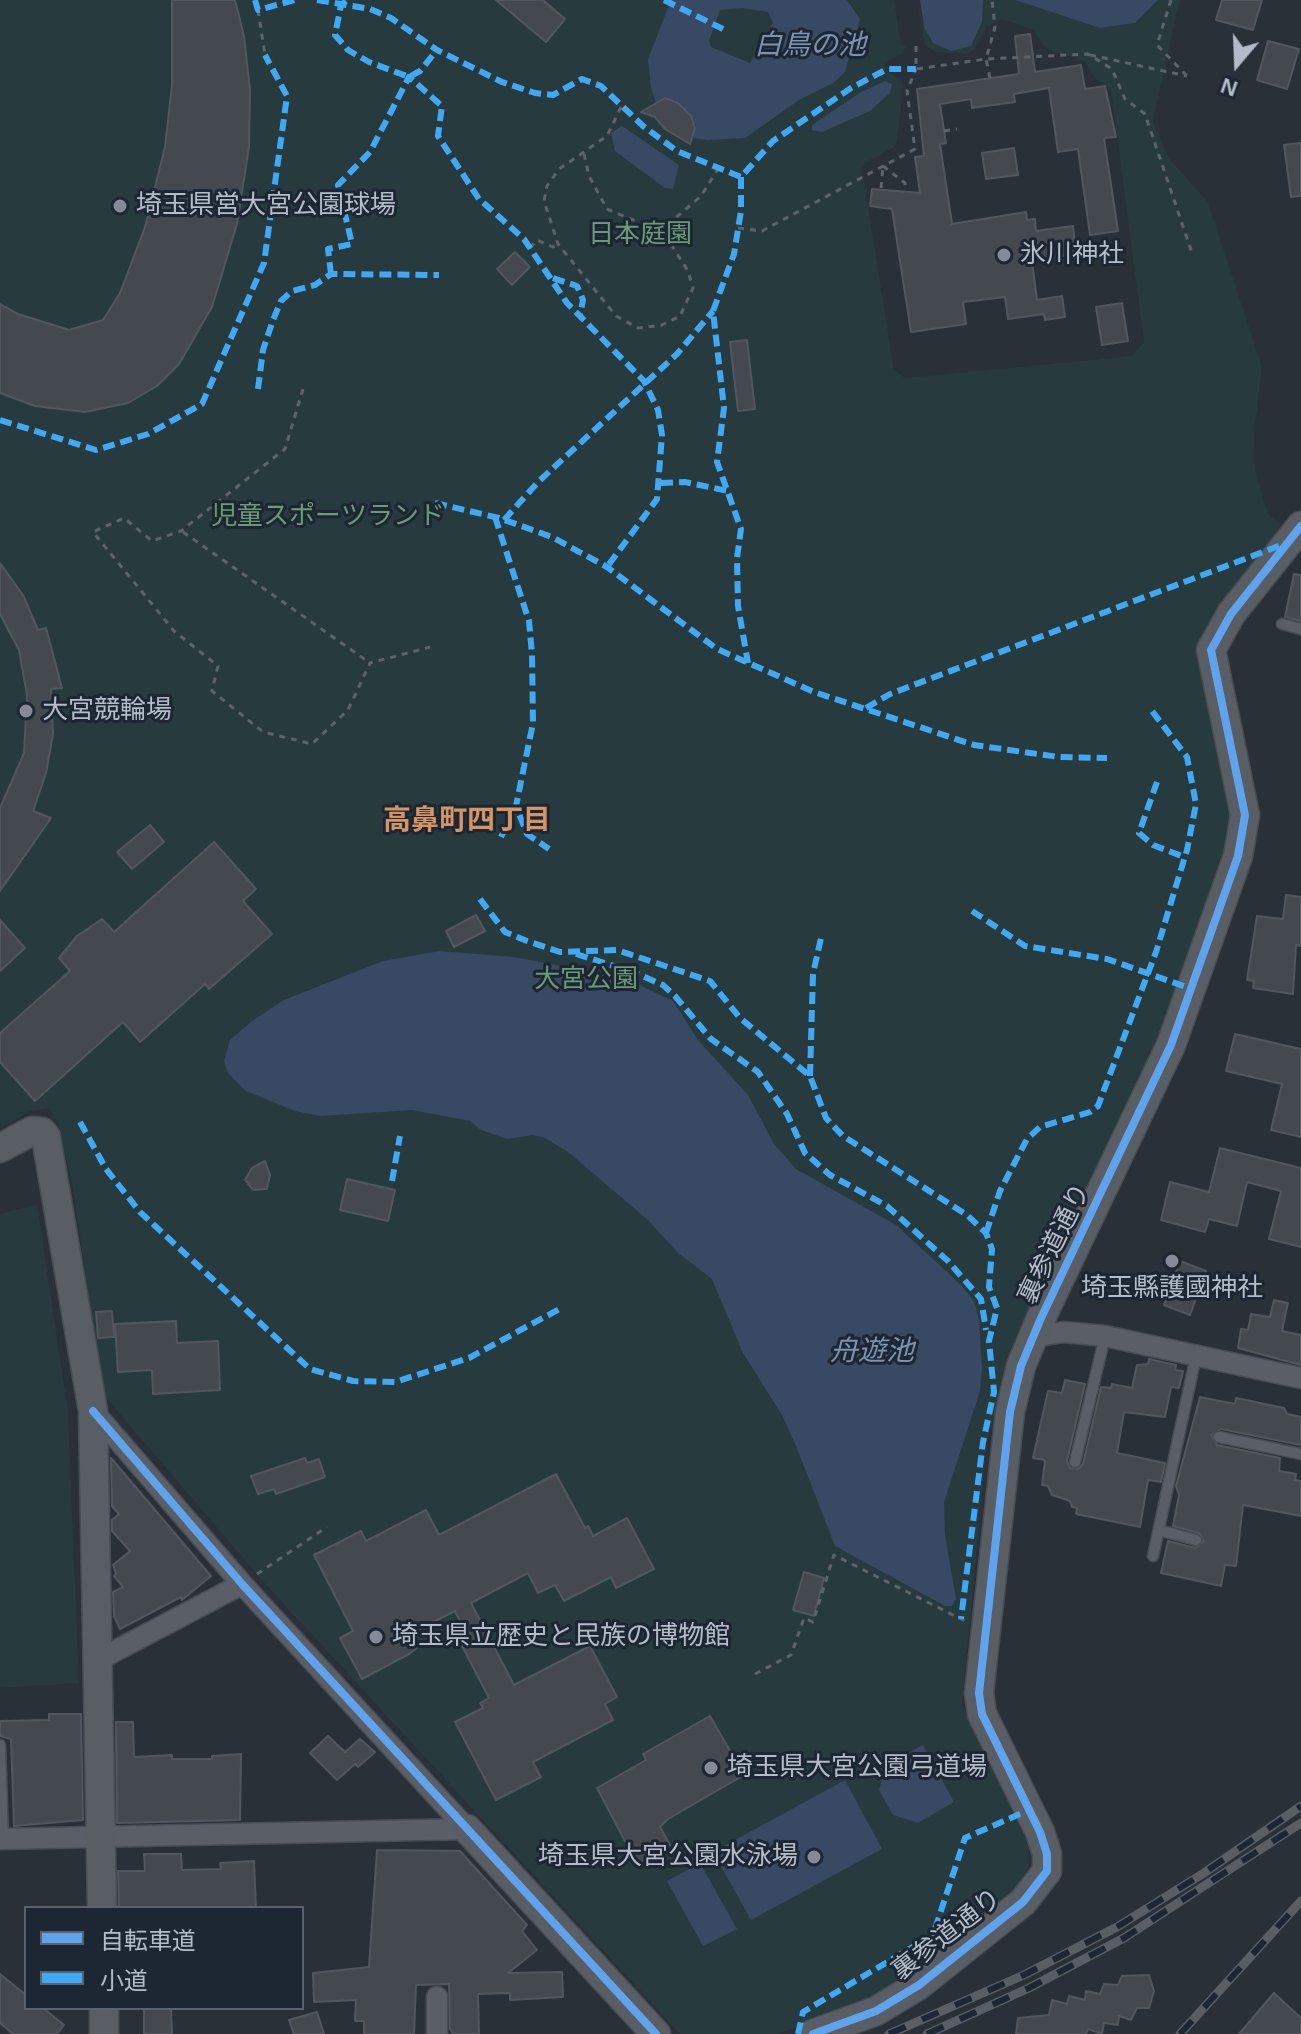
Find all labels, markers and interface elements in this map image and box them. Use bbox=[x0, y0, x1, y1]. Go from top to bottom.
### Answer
north arrow bbox=[1197, 24, 1277, 104]
water label: 白鳥の池 bbox=[754, 29, 866, 63]
text: N bbox=[1217, 73, 1241, 102]
place label: 埼玉県営大宮公園球場 bbox=[136, 190, 396, 222]
marker: 埼玉県営大宮公園球場 bbox=[111, 197, 129, 215]
park label: 日本庭園 bbox=[588, 219, 692, 251]
place label: 氷川神社 bbox=[1020, 239, 1124, 271]
marker: 氷川神社 bbox=[995, 246, 1013, 264]
park label: 児童スポーツランド bbox=[211, 501, 445, 533]
place label: 大宮競輪場 bbox=[42, 695, 172, 727]
marker: 大宮競輪場 bbox=[17, 702, 35, 720]
district label: 高鼻町四丁目 bbox=[383, 804, 551, 838]
park label: 大宮公園 bbox=[534, 964, 638, 996]
street label: 裏参道通り bbox=[1012, 1179, 1098, 1309]
marker: 埼玉縣護國神社 bbox=[1163, 1252, 1181, 1270]
place label: 埼玉縣護國神社 bbox=[1081, 1273, 1263, 1305]
water label: 舟遊池 bbox=[830, 1335, 914, 1369]
place label: 埼玉県立歴史と民族の博物館 bbox=[392, 1621, 730, 1653]
marker: 埼玉県立歴史と民族の博物館 bbox=[367, 1628, 385, 1646]
place label: 埼玉県大宮公園弓道場 bbox=[727, 1752, 987, 1784]
marker: 埼玉県大宮公園弓道場 bbox=[702, 1759, 720, 1777]
place label: 埼玉県大宮公園水泳場 bbox=[538, 1841, 798, 1873]
marker: 埼玉県大宮公園水泳場 bbox=[805, 1848, 823, 1866]
street label: 裏参道通り bbox=[886, 1883, 1008, 1987]
legend bbox=[24, 1906, 304, 2010]
text: 自転車道 bbox=[100, 1927, 196, 1954]
text: 小道 bbox=[100, 1967, 148, 1994]

